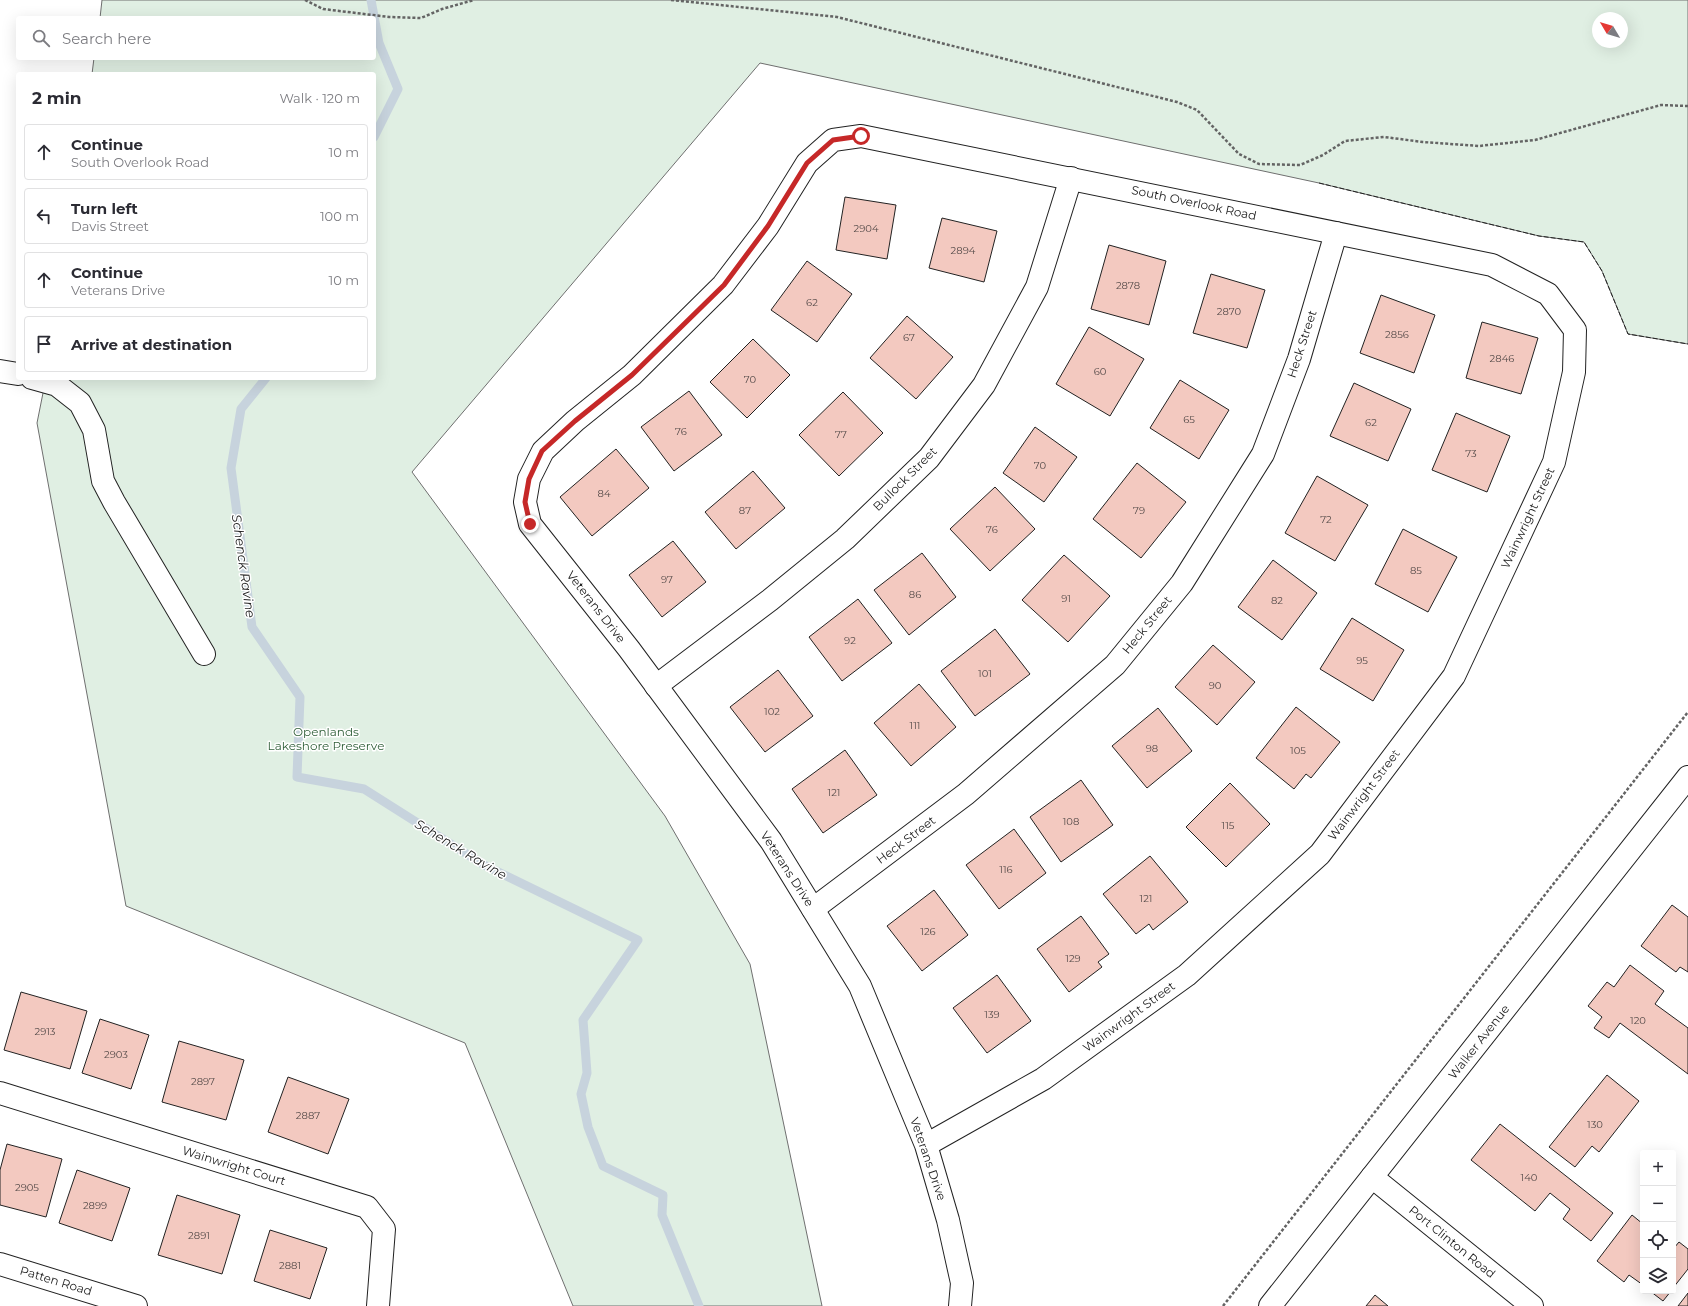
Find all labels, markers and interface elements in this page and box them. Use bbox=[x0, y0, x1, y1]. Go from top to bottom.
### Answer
north arrow bbox=[1592, 12, 1628, 48]
search box bbox=[16, 16, 376, 60]
icon: search bbox=[30, 27, 52, 49]
text: Search here bbox=[62, 29, 151, 48]
text: 2 min bbox=[32, 88, 82, 108]
text: Walk · 120 m bbox=[279, 90, 360, 106]
route start bbox=[852, 127, 870, 145]
text: Continue bbox=[71, 135, 143, 154]
icon: ahead bbox=[33, 141, 55, 163]
text: 10 m bbox=[329, 144, 359, 160]
text: South Overlook Road bbox=[71, 154, 209, 170]
street label: South Overlook Road bbox=[1130, 182, 1258, 223]
text: Turn left bbox=[71, 199, 138, 218]
icon: left bbox=[33, 205, 55, 227]
text: 100 m bbox=[320, 208, 359, 224]
text: Davis Street bbox=[71, 218, 149, 234]
house number: 2904 bbox=[854, 222, 879, 235]
house number: 2894 bbox=[951, 244, 976, 257]
text: Continue bbox=[71, 263, 143, 282]
icon: ahead bbox=[33, 269, 55, 291]
text: 10 m bbox=[329, 272, 359, 288]
house number: 2878 bbox=[1116, 279, 1140, 292]
text: Veterans Drive bbox=[71, 282, 165, 298]
house number: 62 bbox=[806, 296, 818, 309]
house number: 2870 bbox=[1217, 305, 1242, 318]
street label: Heck Street bbox=[1284, 308, 1320, 380]
house number: 2856 bbox=[1385, 328, 1409, 341]
house number: 67 bbox=[903, 331, 915, 344]
icon: arrive bbox=[33, 333, 55, 355]
text: Arrive at destination bbox=[71, 335, 232, 354]
house number: 2846 bbox=[1490, 352, 1514, 365]
house number: 60 bbox=[1094, 365, 1107, 378]
house number: 70 bbox=[744, 373, 757, 386]
house number: 65 bbox=[1183, 413, 1195, 426]
house number: 62 bbox=[1365, 416, 1377, 429]
house number: 76 bbox=[675, 425, 687, 438]
house number: 77 bbox=[835, 428, 847, 441]
street label: Bullock Street bbox=[870, 443, 940, 514]
house number: 73 bbox=[1465, 447, 1477, 460]
house number: 70 bbox=[1034, 459, 1047, 472]
street label: Wainwright Street bbox=[1497, 465, 1558, 571]
house number: 84 bbox=[598, 487, 611, 500]
house number: 87 bbox=[739, 504, 751, 517]
house number: 79 bbox=[1133, 504, 1145, 517]
water label: Schenck Ravine bbox=[229, 513, 259, 619]
house number: 72 bbox=[1320, 513, 1332, 526]
route end bbox=[521, 515, 539, 533]
house number: 76 bbox=[986, 523, 998, 536]
house number: 85 bbox=[1410, 564, 1422, 577]
street label: Veterans Drive bbox=[564, 568, 629, 646]
house number: 97 bbox=[661, 573, 673, 586]
house number: 86 bbox=[909, 588, 921, 601]
house number: 91 bbox=[1061, 592, 1071, 605]
street label: Heck Street bbox=[1119, 593, 1175, 657]
house number: 82 bbox=[1271, 594, 1283, 607]
house number: 92 bbox=[844, 634, 856, 647]
house number: 95 bbox=[1356, 654, 1368, 667]
house number: 101 bbox=[978, 667, 992, 680]
house number: 90 bbox=[1209, 679, 1222, 692]
house number: 102 bbox=[764, 705, 780, 718]
house number: 111 bbox=[910, 719, 920, 732]
park label: Openlands Lakeshore Preserve bbox=[268, 724, 384, 753]
house number: 98 bbox=[1146, 742, 1158, 755]
house number: 105 bbox=[1290, 744, 1306, 757]
street label: Wainwright Street bbox=[1324, 746, 1403, 843]
house number: 121 bbox=[828, 786, 840, 799]
street label: Heck Street bbox=[873, 812, 938, 867]
water label: Schenck Ravine bbox=[412, 815, 510, 883]
house number: 108 bbox=[1063, 815, 1079, 828]
house number: 115 bbox=[1222, 819, 1235, 832]
street label: Veterans Drive bbox=[757, 828, 817, 909]
house number: 116 bbox=[999, 863, 1013, 876]
house number: 121 bbox=[1140, 892, 1152, 905]
house number: 126 bbox=[920, 925, 936, 938]
house number: 129 bbox=[1065, 952, 1081, 965]
street label: Wainwright Street bbox=[1080, 978, 1178, 1055]
street label: Walker Avenue bbox=[1445, 1001, 1512, 1082]
house number: 139 bbox=[984, 1008, 1000, 1021]
house number: 120 bbox=[1630, 1014, 1646, 1027]
house number: 2913 bbox=[34, 1025, 56, 1038]
house number: 2903 bbox=[104, 1048, 128, 1061]
house number: 2897 bbox=[191, 1075, 215, 1088]
house number: 2887 bbox=[296, 1109, 320, 1122]
street label: Veterans Drive bbox=[907, 1115, 950, 1202]
house number: 130 bbox=[1587, 1118, 1603, 1131]
street label: Wainwright Court bbox=[181, 1143, 288, 1188]
map controls bbox=[1640, 1150, 1676, 1294]
button: + bbox=[1640, 1150, 1676, 1186]
house number: 140 bbox=[1521, 1171, 1538, 1184]
house number: 2905 bbox=[15, 1181, 39, 1194]
button: − bbox=[1640, 1186, 1676, 1222]
house number: 2899 bbox=[83, 1199, 107, 1212]
street label: Port Clinton Road bbox=[1406, 1202, 1499, 1281]
button: locate bbox=[1640, 1222, 1676, 1258]
house number: 2891 bbox=[188, 1229, 210, 1242]
button: layers bbox=[1640, 1258, 1676, 1294]
house number: 2881 bbox=[279, 1259, 301, 1272]
street label: Patten Road bbox=[18, 1262, 94, 1299]

